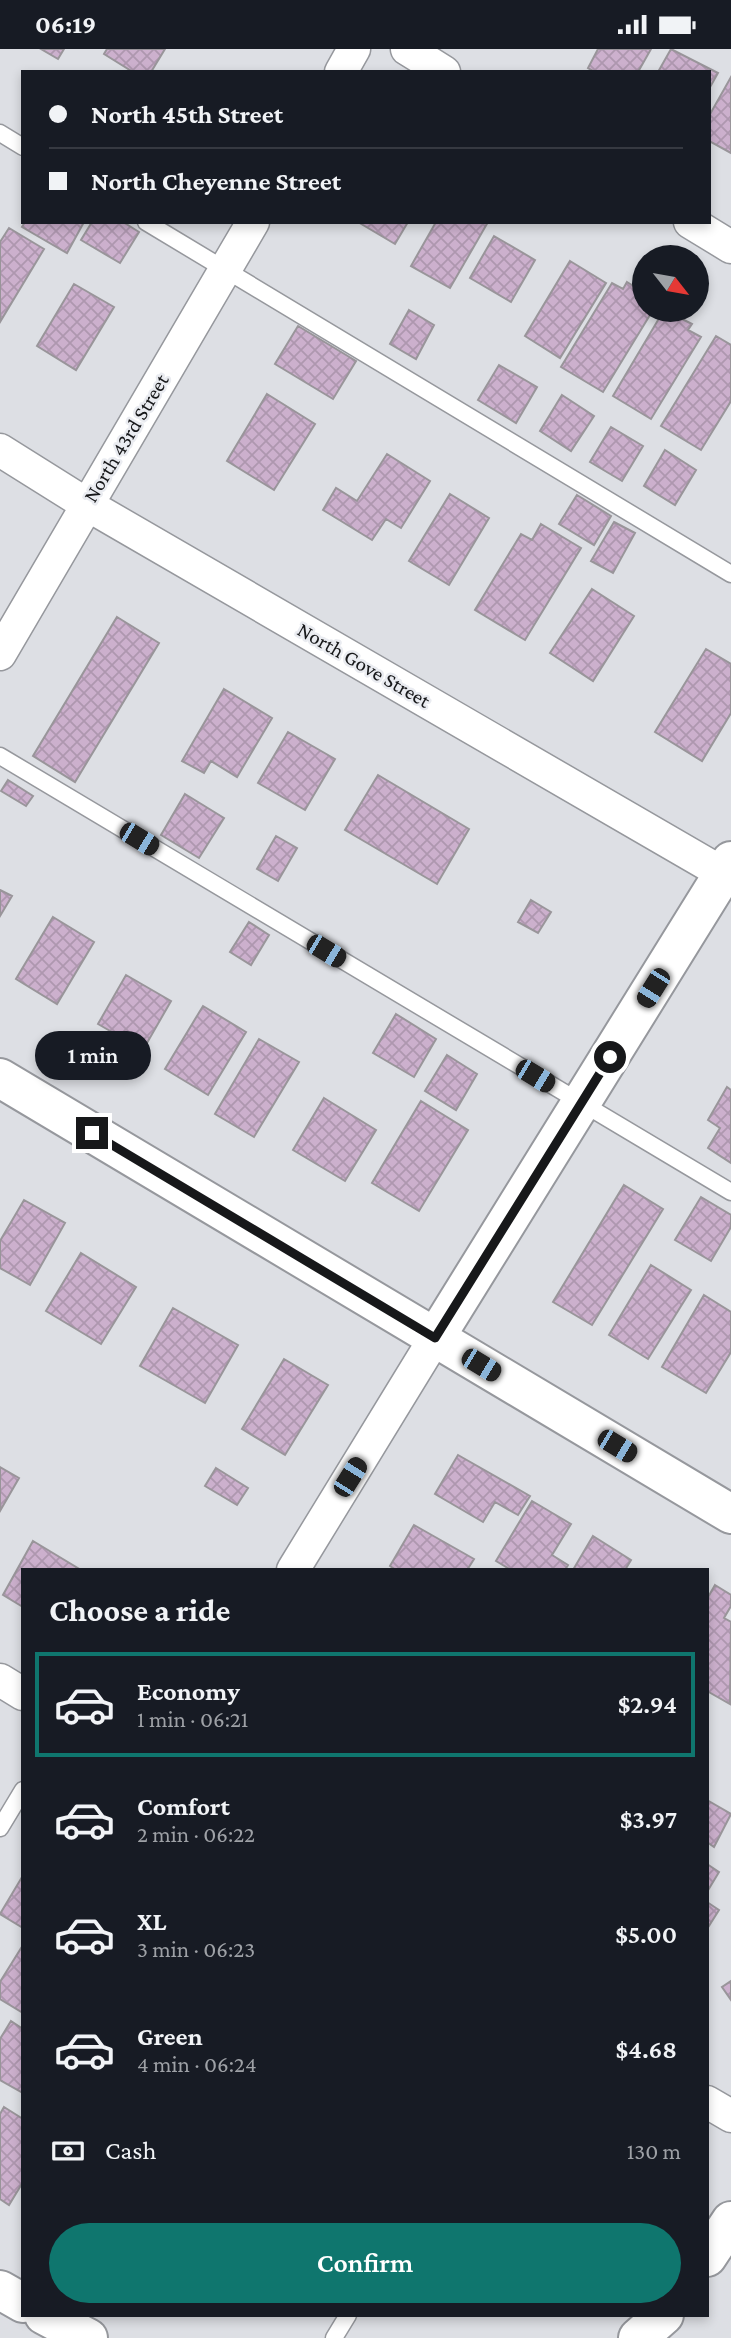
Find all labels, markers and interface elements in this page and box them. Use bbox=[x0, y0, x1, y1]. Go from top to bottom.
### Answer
text: 06:19 bbox=[35, 10, 96, 39]
text: North 45th Street bbox=[91, 100, 283, 129]
text: North Cheyenne Street bbox=[91, 167, 341, 196]
north arrow bbox=[632, 245, 709, 322]
map controls bbox=[632, 245, 709, 322]
street label: North 43rd Street bbox=[78, 369, 174, 507]
street label: North Gove Street bbox=[293, 617, 436, 713]
car bbox=[116, 819, 163, 859]
car bbox=[303, 931, 350, 971]
car bbox=[633, 965, 674, 1011]
callout: 1 min bbox=[34, 1031, 150, 1081]
route start bbox=[594, 1041, 626, 1073]
text: 1 min bbox=[67, 1042, 119, 1068]
car bbox=[512, 1056, 559, 1096]
route end bbox=[76, 1117, 108, 1149]
car bbox=[458, 1345, 505, 1385]
car bbox=[594, 1426, 641, 1466]
car bbox=[330, 1454, 371, 1500]
text: Choose a ride bbox=[49, 1592, 230, 1628]
icon: car bbox=[53, 1673, 116, 1736]
text: Economy bbox=[137, 1677, 240, 1706]
text: $2.94 bbox=[618, 1690, 677, 1719]
text: 1 min · 06:21 bbox=[137, 1706, 249, 1732]
icon: car bbox=[53, 1788, 116, 1851]
text: Comfort bbox=[137, 1792, 230, 1821]
text: $3.97 bbox=[620, 1805, 677, 1834]
text: 2 min · 06:22 bbox=[137, 1821, 255, 1847]
icon: car bbox=[53, 1903, 116, 1966]
text: XL bbox=[137, 1907, 166, 1936]
text: $5.00 bbox=[615, 1920, 677, 1949]
text: 3 min · 06:23 bbox=[137, 1936, 255, 1962]
icon: car bbox=[53, 2018, 116, 2081]
text: Green bbox=[137, 2022, 203, 2051]
text: $4.68 bbox=[616, 2035, 677, 2064]
text: 4 min · 06:24 bbox=[137, 2051, 257, 2077]
icon: cash bbox=[49, 2132, 87, 2170]
text: Cash bbox=[105, 2136, 156, 2165]
text: 130 m bbox=[627, 2138, 681, 2164]
button: Confirm bbox=[49, 2223, 681, 2303]

